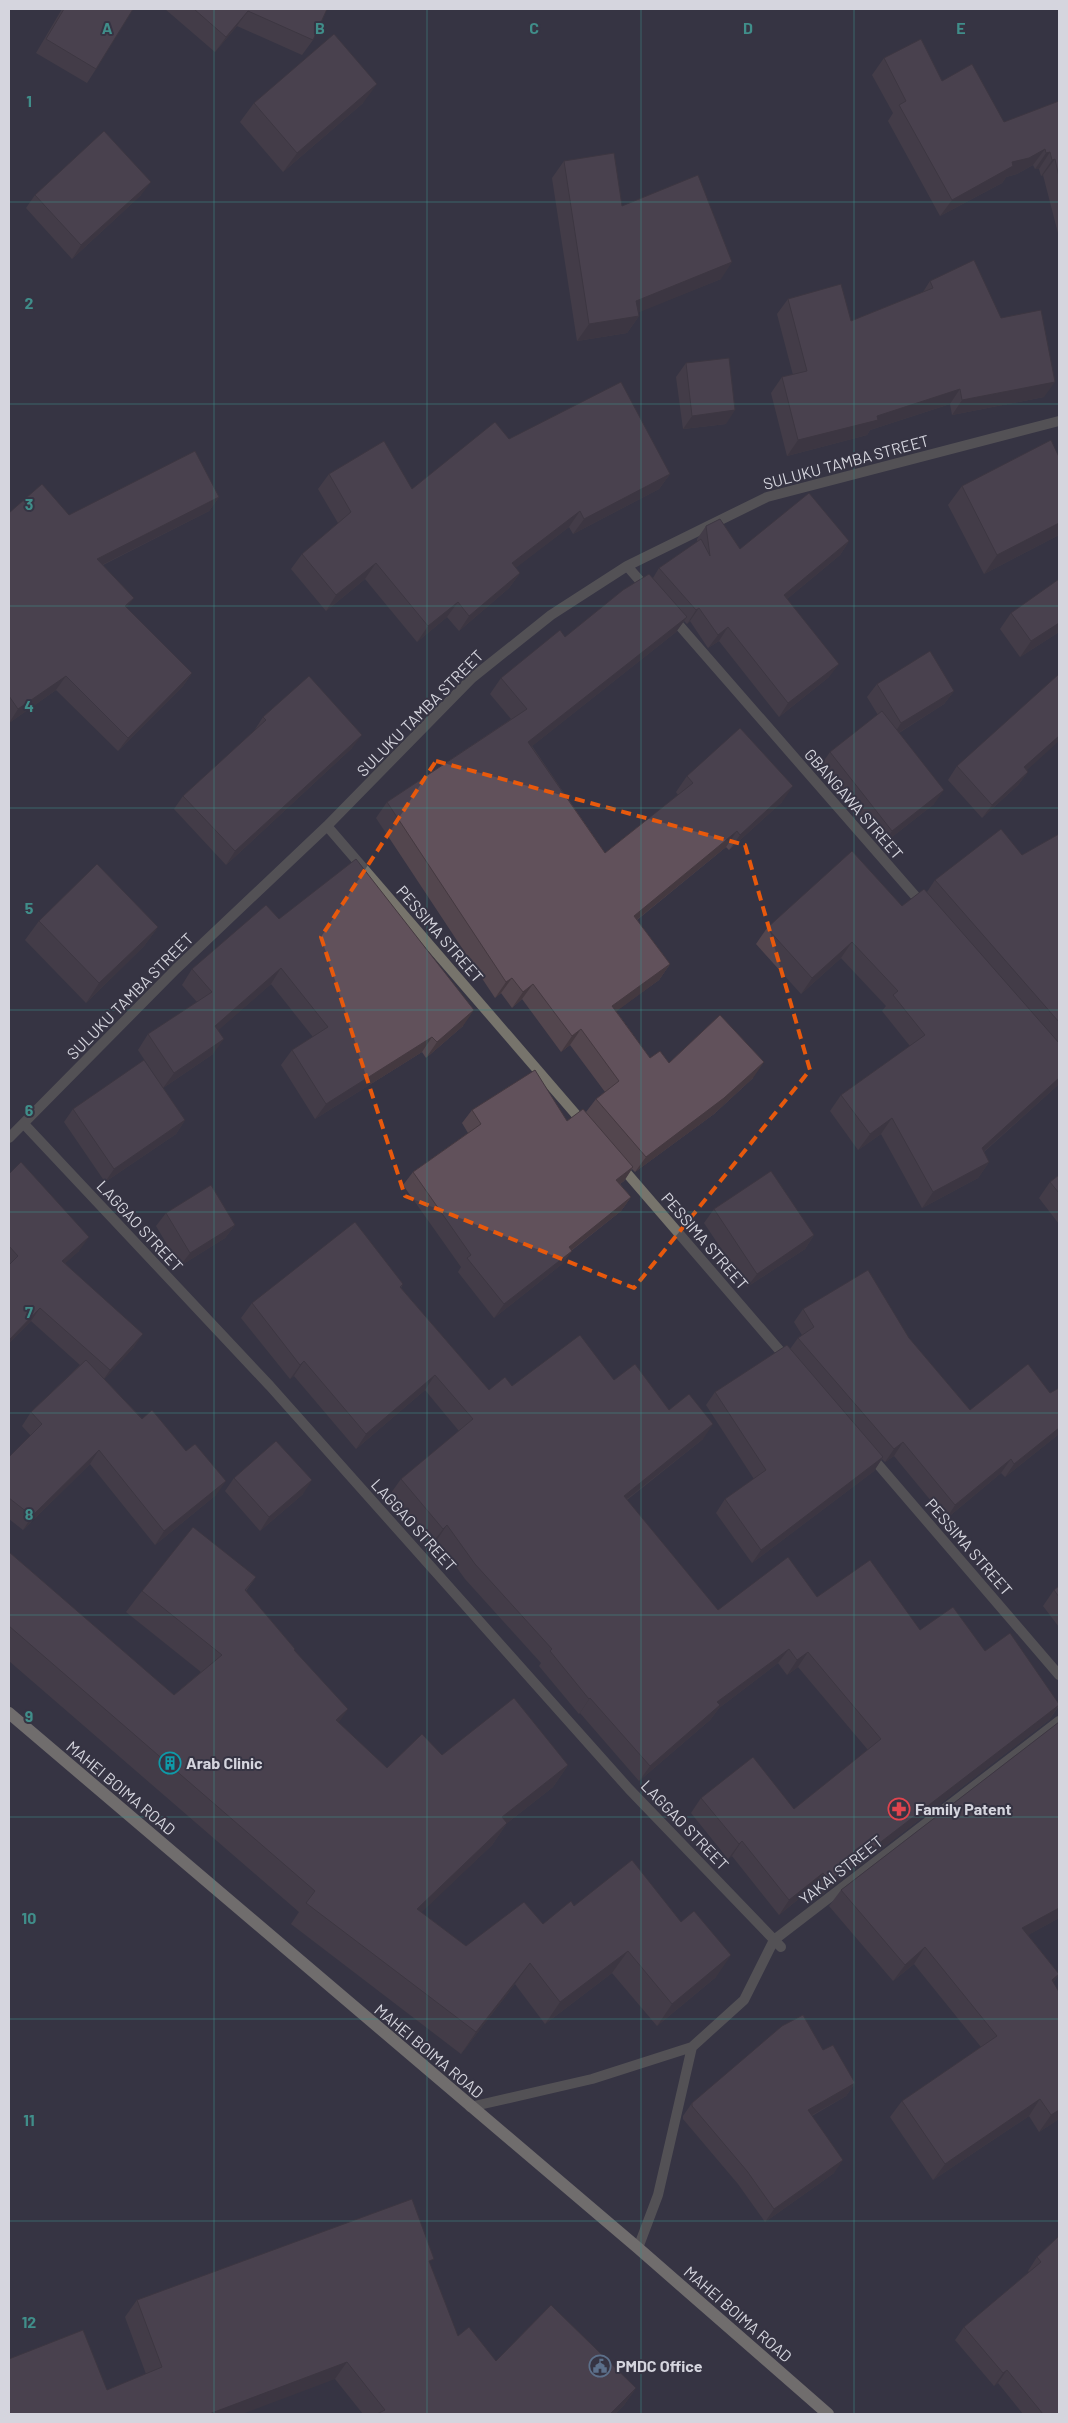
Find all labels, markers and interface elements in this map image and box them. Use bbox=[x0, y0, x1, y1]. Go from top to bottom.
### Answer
text: A bbox=[102, 18, 113, 37]
text: B bbox=[315, 18, 325, 37]
text: C bbox=[529, 18, 539, 37]
text: D bbox=[743, 18, 753, 37]
text: E bbox=[956, 18, 966, 37]
text: 1 bbox=[26, 91, 32, 110]
text: 2 bbox=[25, 293, 34, 312]
street label: SULUKU TAMBA STREET bbox=[761, 430, 931, 493]
text: 3 bbox=[25, 494, 33, 513]
street label: SULUKU TAMBA STREET bbox=[353, 646, 487, 780]
text: 4 bbox=[24, 696, 34, 715]
street label: GBANGAWA STREET bbox=[801, 744, 908, 863]
street label: PESSIMA STREET bbox=[393, 881, 488, 986]
text: 5 bbox=[25, 898, 34, 917]
street label: SULUKU TAMBA STREET bbox=[63, 929, 197, 1063]
text: 6 bbox=[25, 1100, 34, 1119]
street label: LAGGAO STREET bbox=[93, 1176, 188, 1275]
street label: PESSIMA STREET bbox=[658, 1188, 753, 1293]
text: 7 bbox=[25, 1302, 33, 1321]
street label: LAGGAO STREET bbox=[368, 1474, 461, 1575]
street label: PESSIMA STREET bbox=[922, 1494, 1017, 1599]
text: 8 bbox=[25, 1504, 34, 1523]
text: 9 bbox=[25, 1706, 33, 1725]
street label: MAHEI BOIMA ROAD bbox=[63, 1736, 180, 1839]
building icon: Arab Clinic bbox=[158, 1751, 182, 1775]
place label: Arab Clinic bbox=[186, 1753, 263, 1772]
street label: LAGGAO STREET bbox=[638, 1776, 733, 1874]
pharmacy icon: Family Patent bbox=[887, 1797, 911, 1821]
place label: Family Patent bbox=[915, 1799, 1011, 1818]
street label: YAKAI STREET bbox=[795, 1831, 886, 1908]
text: 10 bbox=[22, 1908, 36, 1927]
street label: MAHEI BOIMA ROAD bbox=[371, 1999, 488, 2102]
text: 11 bbox=[23, 2110, 35, 2129]
street label: MAHEI BOIMA ROAD bbox=[681, 2262, 796, 2366]
text: 12 bbox=[22, 2312, 36, 2331]
public building icon: PMDC Office bbox=[588, 2354, 612, 2378]
place label: PMDC Office bbox=[616, 2356, 703, 2375]

